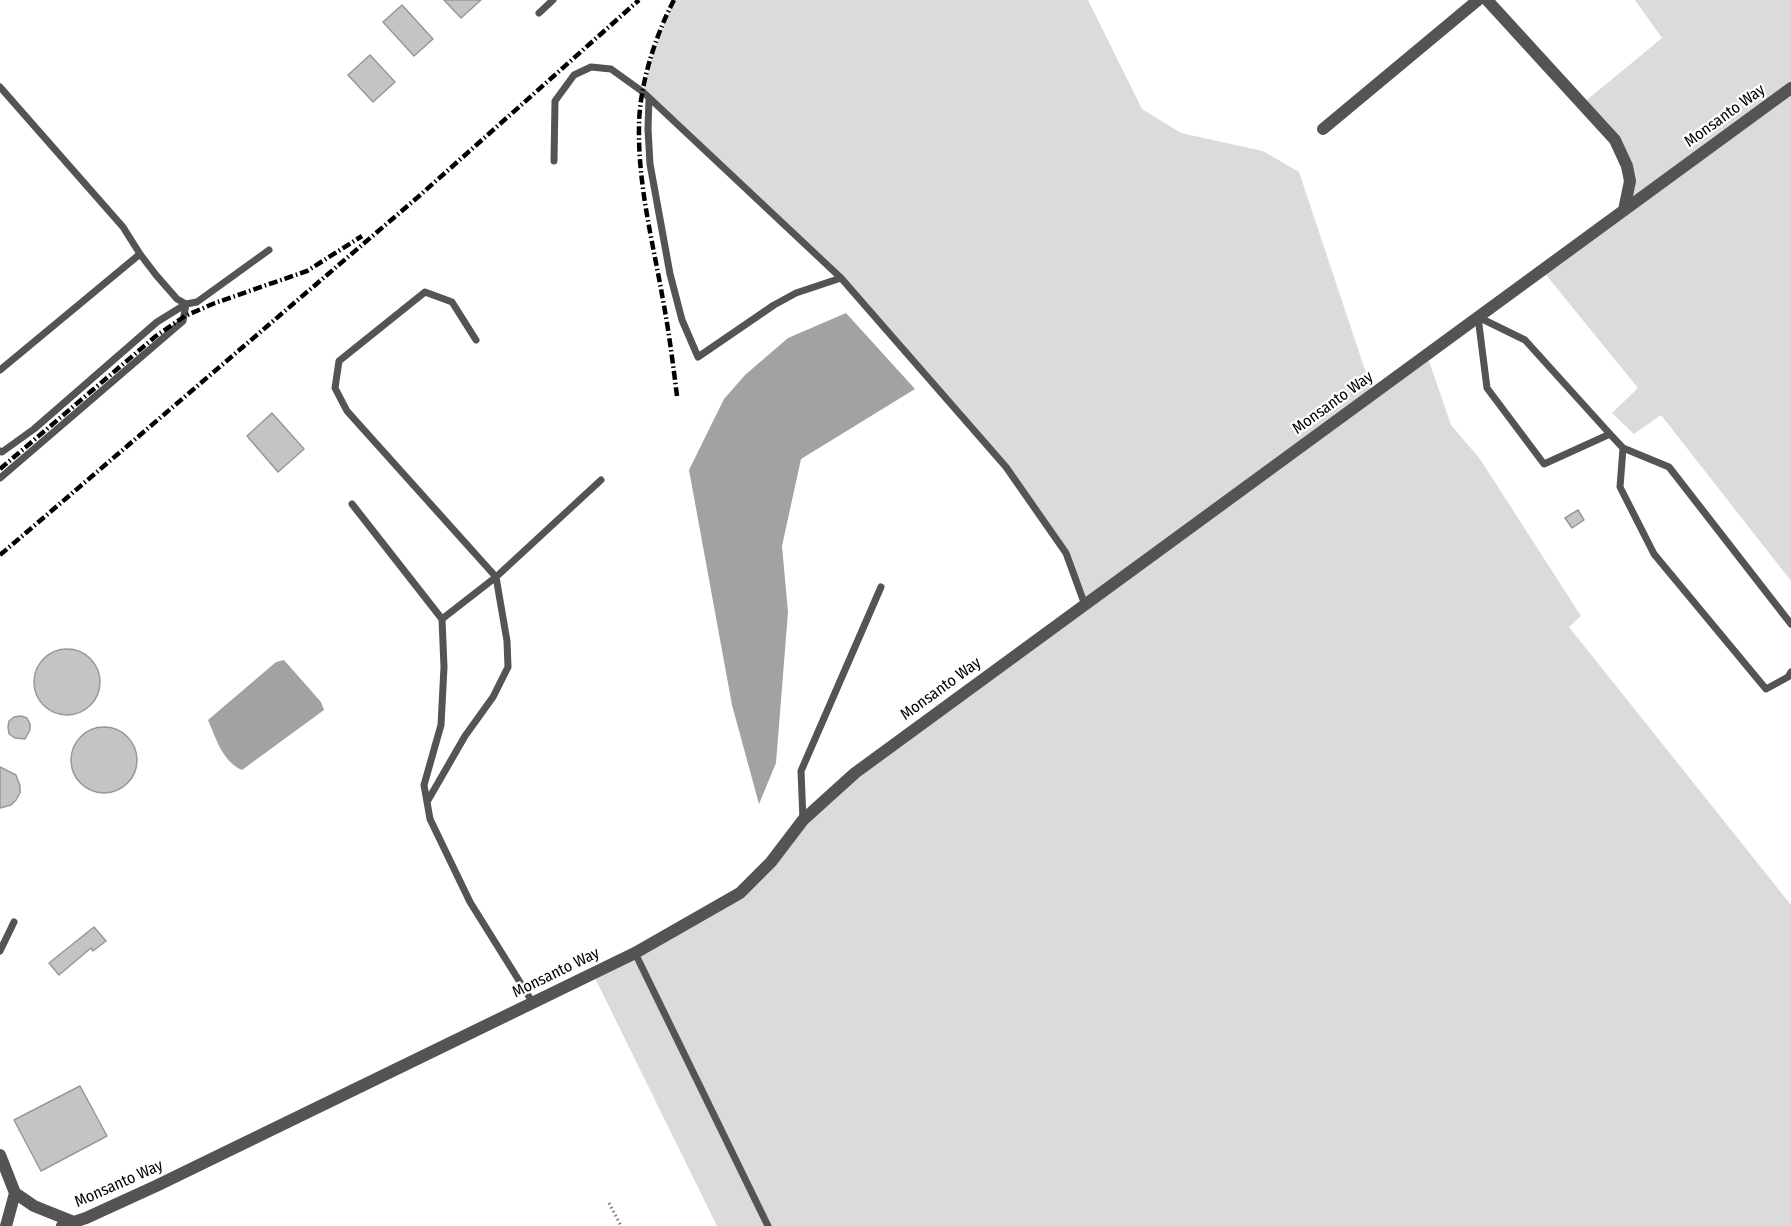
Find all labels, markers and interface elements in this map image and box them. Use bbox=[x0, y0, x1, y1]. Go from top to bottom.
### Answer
street label: Monsanto Way bbox=[1681, 80, 1769, 152]
street label: Monsanto Way bbox=[1289, 367, 1377, 439]
street label: Monsanto Way bbox=[897, 653, 985, 725]
street label: Monsanto Way bbox=[509, 944, 603, 1002]
street label: Monsanto Way bbox=[72, 1156, 166, 1212]

